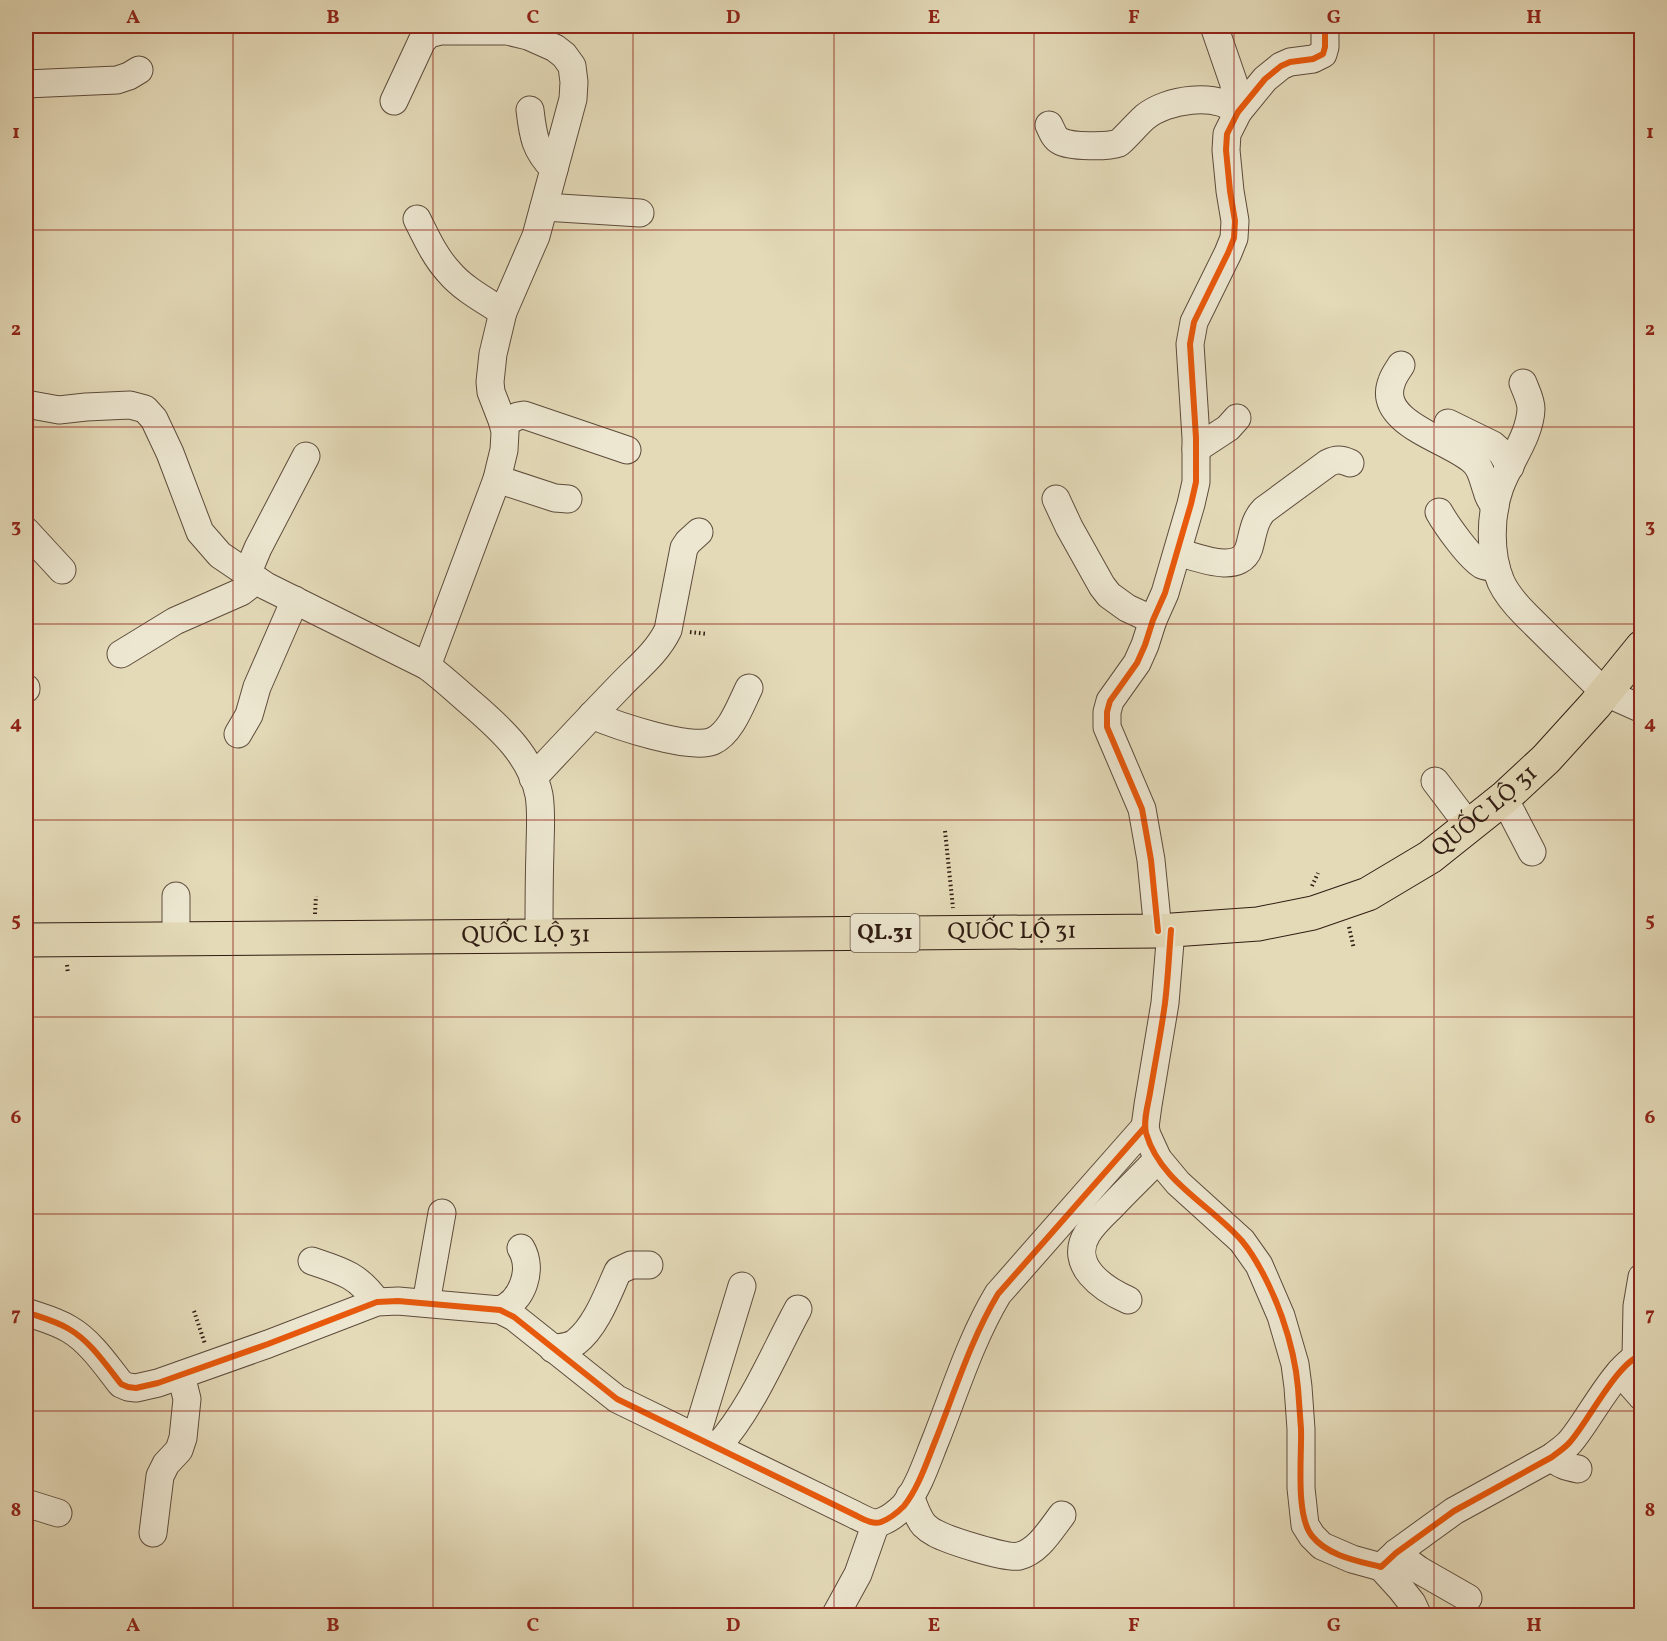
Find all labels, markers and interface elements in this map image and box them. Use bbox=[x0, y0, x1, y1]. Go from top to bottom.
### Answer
text: A bbox=[126, 4, 140, 32]
text: B bbox=[326, 4, 340, 32]
text: C bbox=[527, 4, 540, 32]
text: D bbox=[726, 4, 740, 32]
text: E bbox=[928, 4, 940, 32]
text: F bbox=[1128, 4, 1140, 32]
text: G bbox=[1327, 4, 1341, 32]
text: H bbox=[1526, 4, 1542, 32]
text: 1 bbox=[12, 119, 20, 147]
text: 1 bbox=[1646, 119, 1654, 147]
text: 2 bbox=[11, 316, 21, 344]
text: 2 bbox=[1645, 316, 1655, 344]
text: 3 bbox=[11, 513, 21, 541]
text: 3 bbox=[1645, 513, 1655, 541]
text: 4 bbox=[10, 710, 22, 738]
text: 4 bbox=[1644, 710, 1656, 738]
street label: QUỐC LỘ 31 bbox=[1425, 757, 1546, 866]
text: 5 bbox=[11, 907, 21, 935]
text: 5 bbox=[1645, 907, 1655, 935]
road number: QL.31 bbox=[850, 914, 920, 952]
street label: QUỐC LỘ 31 bbox=[947, 914, 1077, 950]
street label: QUỐC LỘ 31 bbox=[461, 918, 591, 954]
text: 6 bbox=[11, 1104, 22, 1132]
text: 6 bbox=[1645, 1104, 1656, 1132]
text: 7 bbox=[11, 1301, 21, 1329]
text: 7 bbox=[1645, 1301, 1655, 1329]
text: 8 bbox=[11, 1497, 21, 1525]
text: 8 bbox=[1645, 1497, 1655, 1525]
text: A bbox=[126, 1612, 140, 1640]
text: B bbox=[326, 1612, 340, 1640]
text: C bbox=[527, 1612, 540, 1640]
text: D bbox=[726, 1612, 740, 1640]
text: E bbox=[928, 1612, 940, 1640]
text: F bbox=[1128, 1612, 1140, 1640]
text: G bbox=[1327, 1612, 1341, 1640]
text: H bbox=[1526, 1612, 1542, 1640]

